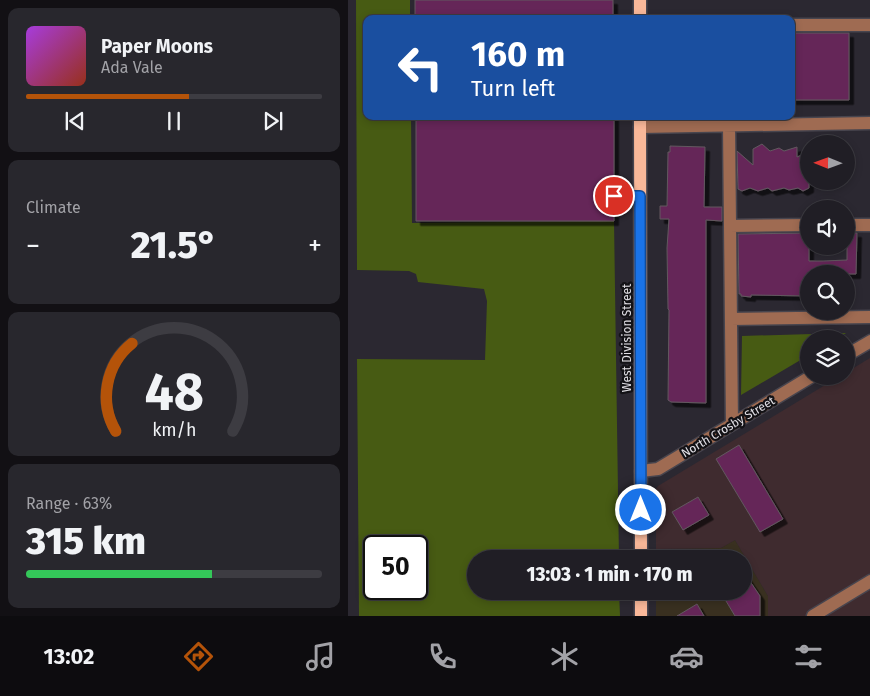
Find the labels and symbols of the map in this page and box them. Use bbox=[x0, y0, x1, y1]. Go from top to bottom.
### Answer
north arrow bbox=[800, 135, 856, 190]
pin bbox=[593, 175, 635, 217]
street label: West Division Street bbox=[620, 283, 634, 392]
street label: North Crosby Street bbox=[679, 393, 778, 460]
position arrow bbox=[614, 483, 666, 535]
speed limit sign: 50 bbox=[363, 535, 428, 600]

